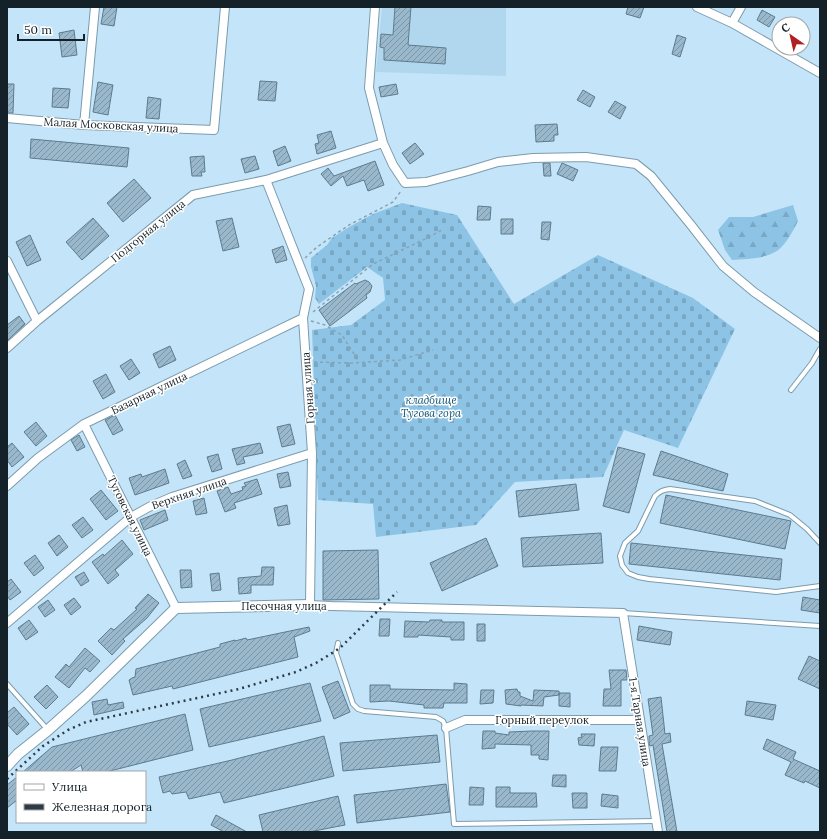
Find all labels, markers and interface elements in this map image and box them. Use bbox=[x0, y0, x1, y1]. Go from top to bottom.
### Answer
scale bar bbox=[18, 16, 84, 42]
north arrow bbox=[771, 16, 811, 56]
text: С bbox=[778, 20, 793, 36]
text: 50 m bbox=[24, 22, 52, 37]
street label: Малая Московская улица bbox=[43, 114, 179, 136]
street label: Подгорная улица bbox=[108, 196, 188, 265]
street label: Горная улица bbox=[298, 351, 317, 424]
street label: Базарная улица bbox=[109, 368, 190, 417]
park label: кладбище Тугова гора bbox=[401, 393, 462, 420]
street label: Туговская улица bbox=[104, 473, 156, 559]
street label: Верхняя улица bbox=[150, 473, 229, 512]
street label: Песочная улица bbox=[241, 599, 327, 613]
street label: 1-я Тарная улица bbox=[626, 676, 654, 768]
street label: Горный переулок bbox=[495, 713, 589, 727]
legend bbox=[16, 771, 146, 823]
text: Улица bbox=[51, 779, 88, 794]
text: Железная дорога bbox=[52, 799, 152, 814]

